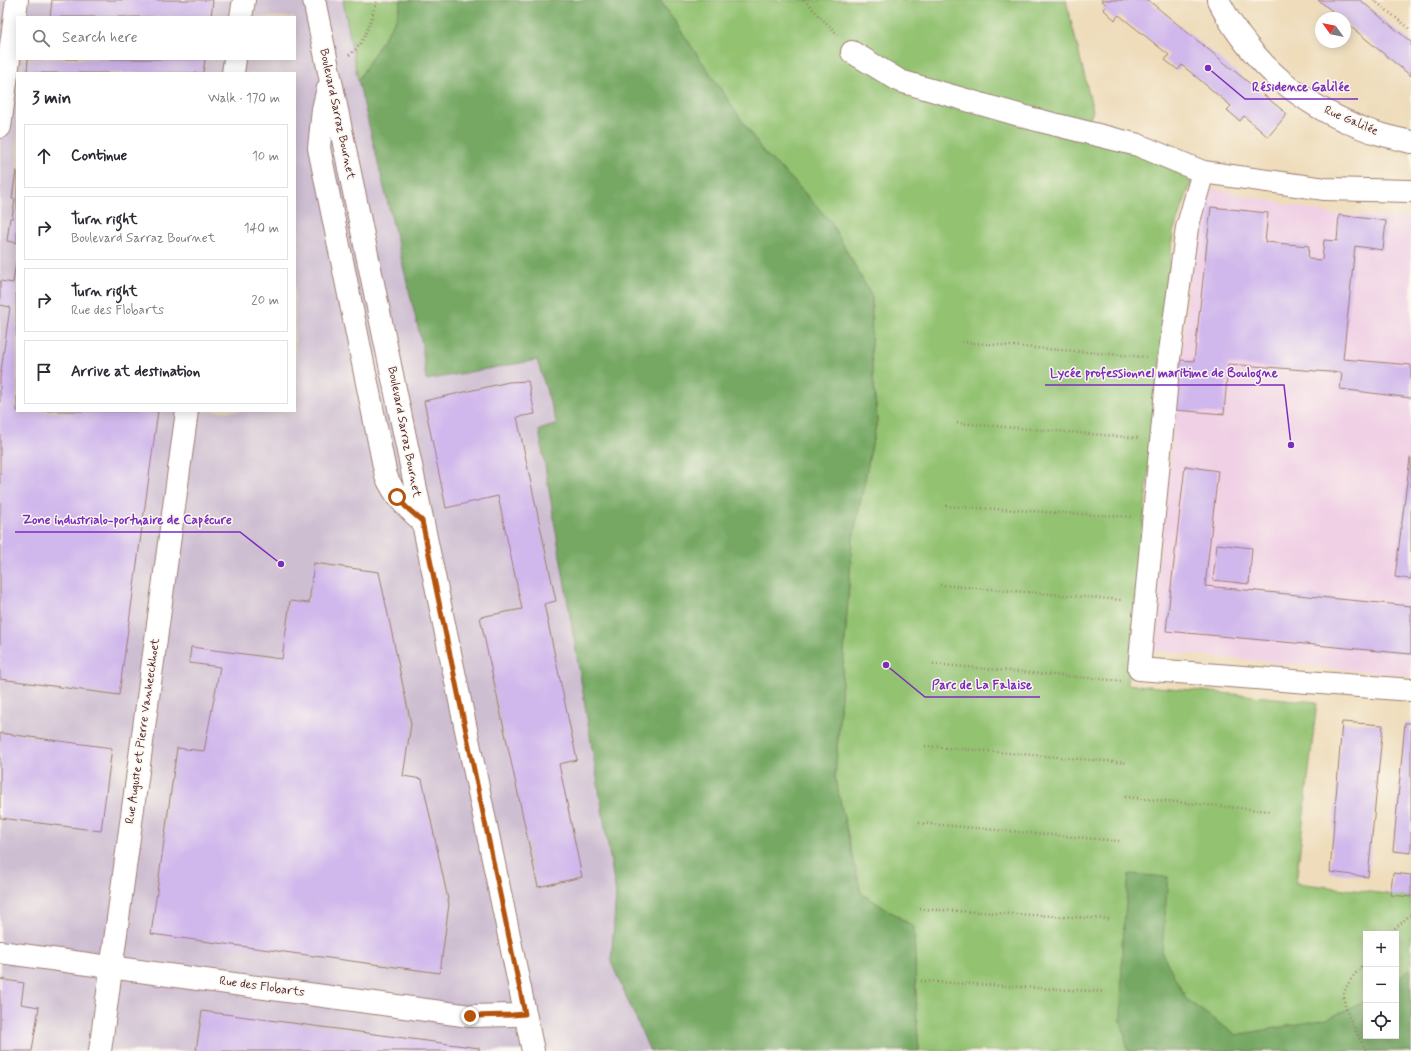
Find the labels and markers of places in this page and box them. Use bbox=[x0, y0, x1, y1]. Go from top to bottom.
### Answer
callout: Résidence Galilée bbox=[1245, 74, 1358, 99]
callout: Lycée professionnel maritime de Boulogne bbox=[1045, 360, 1284, 385]
callout: Zone industrialo-portuaire de Capécure bbox=[15, 507, 240, 532]
callout: Parc de La Falaise bbox=[925, 672, 1040, 697]

